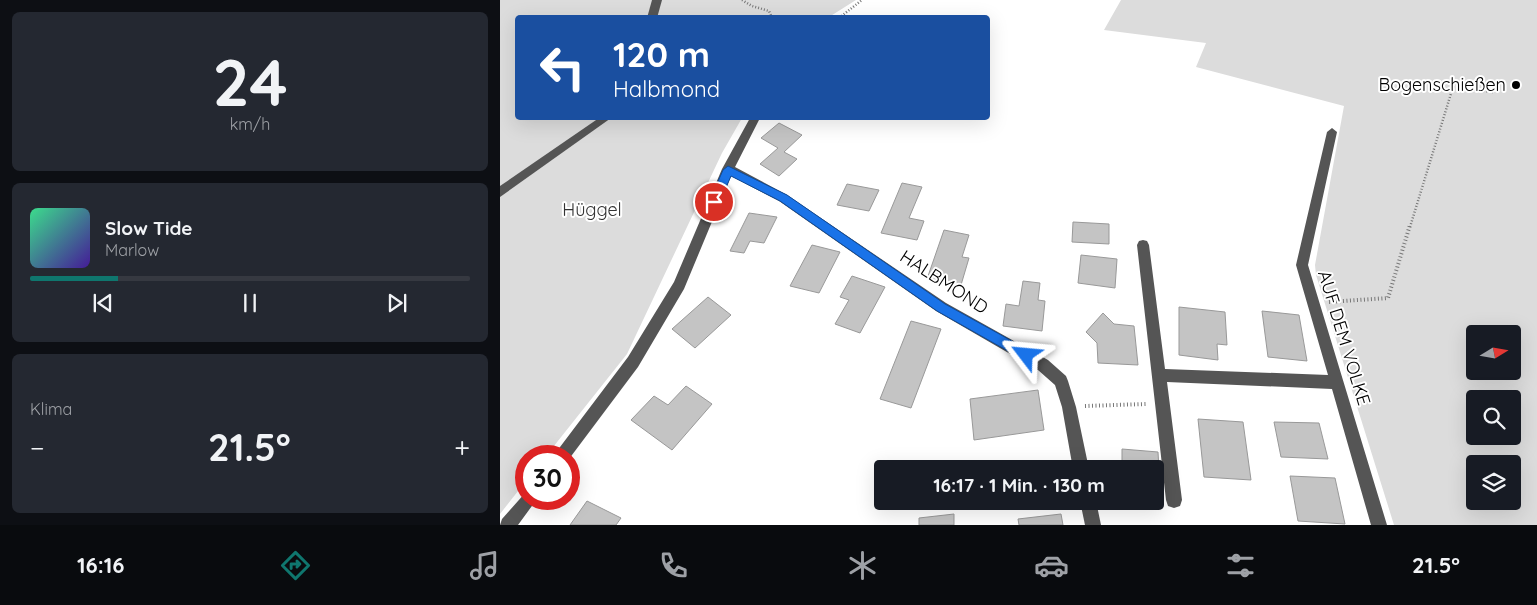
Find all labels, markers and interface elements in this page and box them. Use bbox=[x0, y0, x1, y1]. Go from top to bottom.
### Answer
text: 120 m bbox=[613, 32, 710, 76]
icon: left bbox=[530, 35, 595, 100]
text: 24 bbox=[212, 41, 288, 122]
place label: Bogenschießen bbox=[1378, 73, 1506, 96]
text: Halbmond bbox=[613, 75, 720, 103]
marker: Bogenschießen bbox=[1510, 79, 1522, 91]
text: km/h bbox=[230, 114, 270, 134]
pin bbox=[693, 181, 735, 223]
icon: arrive bbox=[700, 188, 728, 216]
park label: Hüggel bbox=[562, 198, 622, 221]
text: Slow Tide bbox=[105, 216, 193, 240]
text: Marlow bbox=[105, 240, 159, 260]
street label: HALBMOND bbox=[896, 245, 993, 319]
street label: AUF DEM VOLKE bbox=[1313, 268, 1376, 408]
icon: previous bbox=[89, 289, 117, 317]
icon: pause bbox=[236, 289, 264, 317]
icon: next bbox=[383, 289, 411, 317]
north arrow bbox=[1466, 325, 1521, 380]
map controls bbox=[1466, 325, 1521, 510]
position arrow bbox=[999, 328, 1051, 380]
button: search bbox=[1466, 390, 1521, 445]
text: Klima bbox=[30, 399, 72, 419]
text: 21.5° bbox=[208, 423, 291, 471]
text: − bbox=[30, 430, 45, 465]
text: + bbox=[454, 430, 470, 465]
speed limit sign: 30 bbox=[515, 445, 580, 510]
button: layers bbox=[1466, 455, 1521, 510]
text: 16:17 · 1 Min. · 130 m bbox=[933, 473, 1105, 497]
icon: directions bbox=[278, 548, 313, 583]
icon: music bbox=[467, 548, 502, 583]
icon: phone bbox=[656, 548, 691, 583]
icon: climate bbox=[845, 548, 880, 583]
icon: car bbox=[1034, 548, 1069, 583]
icon: filters bbox=[1223, 548, 1258, 583]
text: 16:16 bbox=[77, 551, 124, 579]
text: 21.5° bbox=[1412, 551, 1460, 579]

